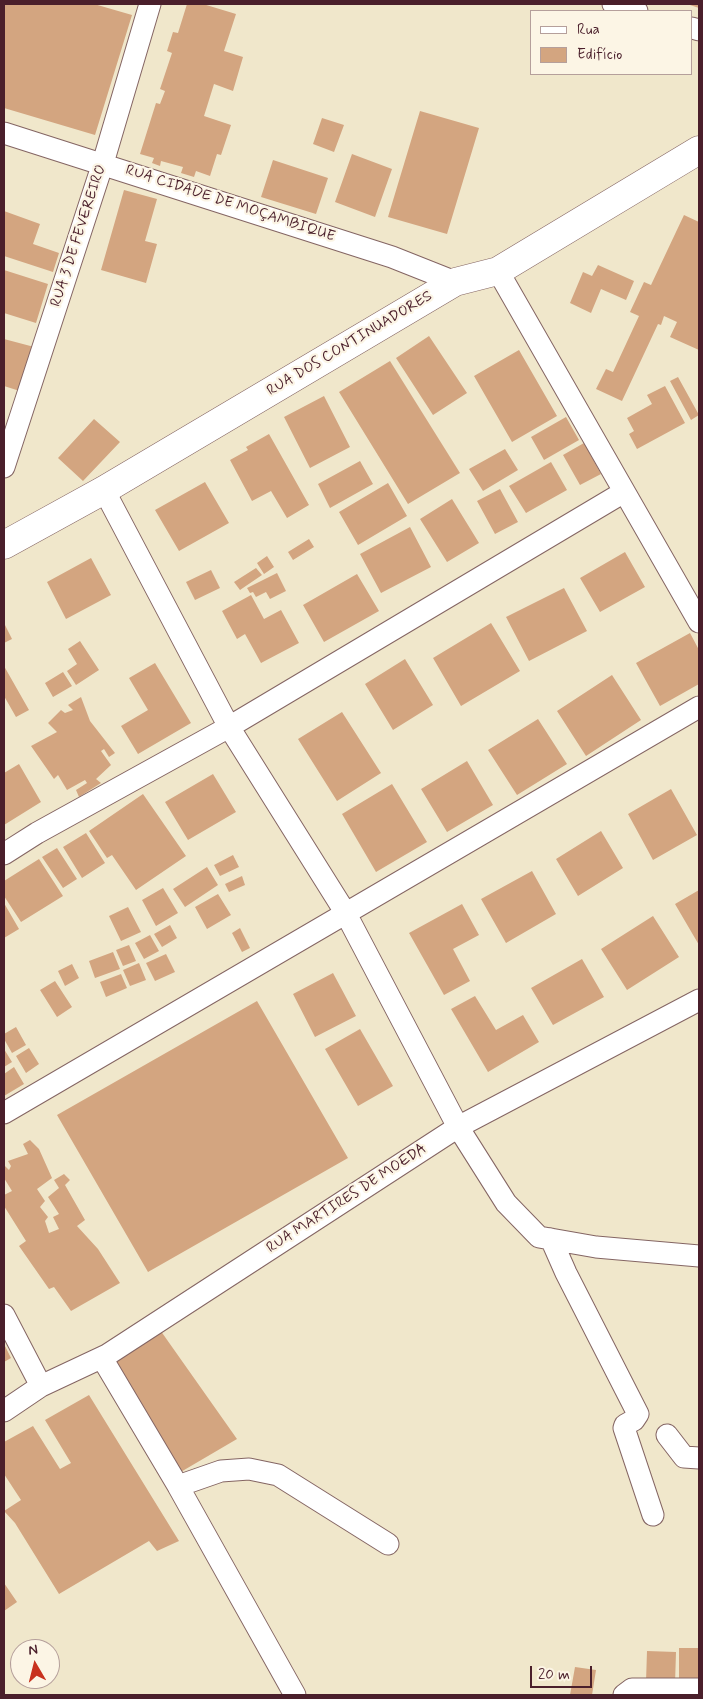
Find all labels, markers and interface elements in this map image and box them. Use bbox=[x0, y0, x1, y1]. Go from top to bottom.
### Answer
legend bbox=[530, 10, 693, 75]
text: Rua bbox=[577, 20, 600, 40]
text: Edifício bbox=[577, 45, 622, 65]
street label: RUA CIDADE DE MOÇAMBIQUE bbox=[123, 162, 337, 246]
street label: RUA 3 DE FEVEREIRO bbox=[48, 163, 110, 309]
street label: RUA DOS CONTINUADORES bbox=[264, 287, 436, 401]
street label: RUA MARTIRES DE MOEDA bbox=[264, 1140, 430, 1258]
north arrow bbox=[10, 1639, 60, 1689]
text: N bbox=[27, 1641, 39, 1660]
scale bar bbox=[533, 1656, 596, 1688]
text: 20 m bbox=[538, 1665, 570, 1685]

